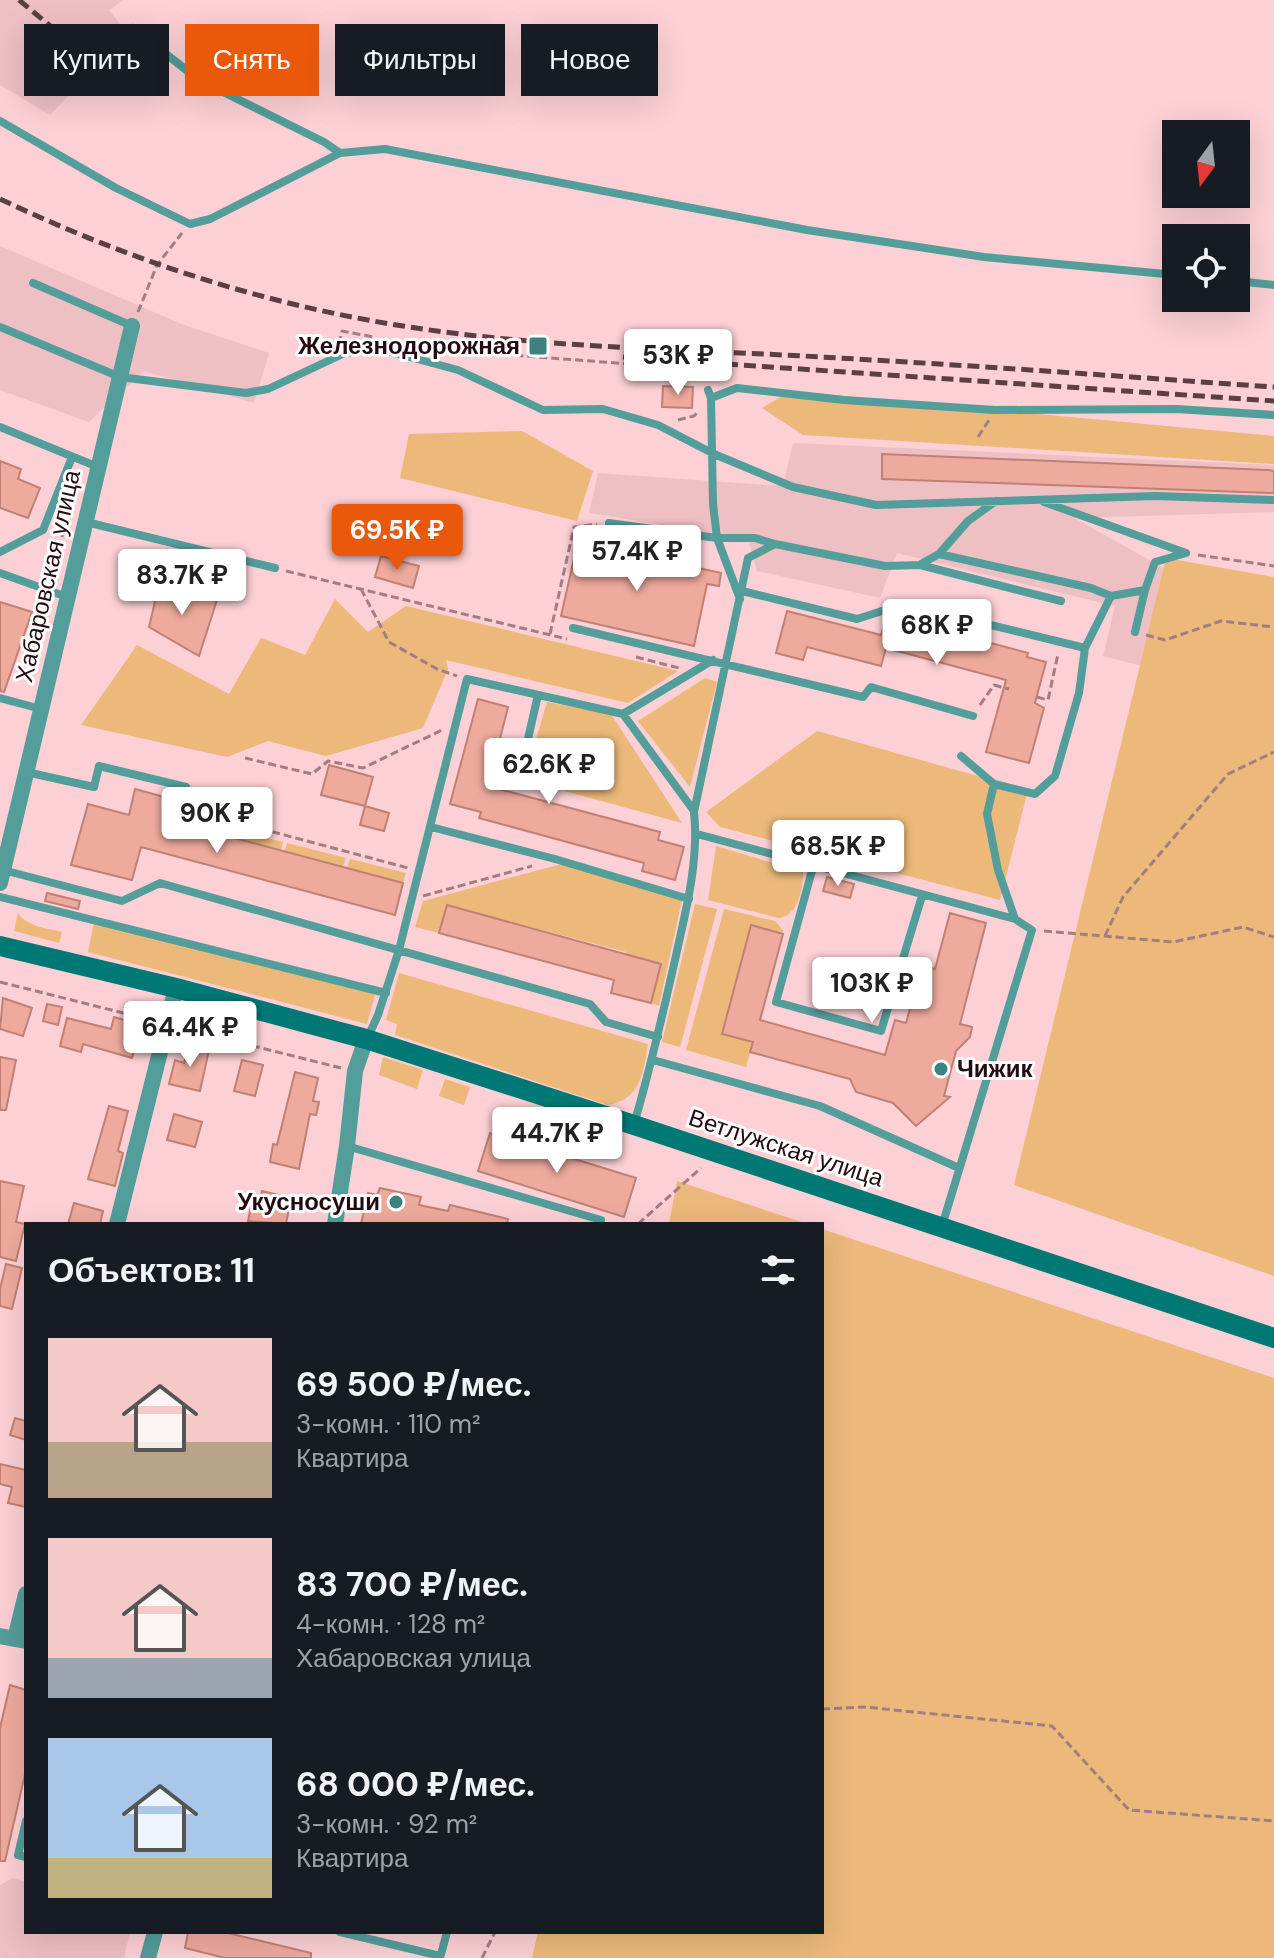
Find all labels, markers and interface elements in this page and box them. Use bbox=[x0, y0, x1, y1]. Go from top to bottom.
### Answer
chip: Купить bbox=[24, 24, 169, 96]
chip: Снять bbox=[185, 24, 319, 96]
chip: Фильтры bbox=[335, 24, 505, 96]
chip: Новое bbox=[521, 24, 658, 96]
north arrow bbox=[1162, 120, 1250, 208]
map controls bbox=[1162, 120, 1250, 312]
button: locate bbox=[1162, 224, 1250, 312]
pin: 53K ₽ bbox=[622, 329, 734, 397]
place label: Железнодорожная bbox=[297, 330, 520, 361]
marker: Железнодорожная bbox=[527, 335, 549, 357]
text: 53K ₽ bbox=[642, 338, 714, 372]
street label: Хабаровская улица bbox=[8, 466, 87, 685]
pin: 69.5K ₽ bbox=[323, 504, 471, 572]
text: 69.5K ₽ bbox=[350, 513, 444, 547]
pin: 57.4K ₽ bbox=[563, 525, 711, 593]
text: 57.4K ₽ bbox=[591, 534, 683, 568]
pin: 83.7K ₽ bbox=[108, 549, 256, 617]
text: 83.7K ₽ bbox=[136, 558, 228, 592]
pin: 68K ₽ bbox=[881, 599, 993, 667]
text: 68K ₽ bbox=[900, 608, 974, 642]
pin: 62.6K ₽ bbox=[475, 738, 623, 806]
text: 62.6K ₽ bbox=[502, 747, 596, 781]
pin: 90K ₽ bbox=[161, 787, 273, 855]
text: 90K ₽ bbox=[180, 796, 254, 830]
pin: 68.5K ₽ bbox=[764, 820, 912, 888]
text: 68.5K ₽ bbox=[790, 829, 886, 863]
pin: 103K ₽ bbox=[807, 957, 937, 1025]
text: 103K ₽ bbox=[830, 966, 914, 1000]
pin: 64.4K ₽ bbox=[116, 1001, 264, 1069]
text: 64.4K ₽ bbox=[142, 1010, 238, 1044]
place label: Чижик bbox=[957, 1053, 1033, 1084]
marker: Чижик bbox=[932, 1060, 950, 1078]
street label: Ветлужская улица bbox=[685, 1101, 888, 1194]
pin: 44.7K ₽ bbox=[483, 1107, 631, 1175]
text: 44.7K ₽ bbox=[510, 1116, 604, 1150]
place label: Укусносуши bbox=[238, 1186, 380, 1217]
marker: Укусносуши bbox=[387, 1193, 405, 1211]
text: Объектов: 11 bbox=[48, 1248, 255, 1293]
icon: filters bbox=[756, 1248, 800, 1292]
text: 69 500 ₽/мес. bbox=[296, 1362, 531, 1407]
icon: home bbox=[112, 1370, 208, 1466]
text: 3-комн. · 110 m² bbox=[296, 1407, 481, 1441]
text: Квартира bbox=[296, 1441, 408, 1475]
text: 83 700 ₽/мес. bbox=[296, 1562, 528, 1607]
icon: home bbox=[112, 1570, 208, 1666]
text: 4-комн. · 128 m² bbox=[296, 1607, 485, 1641]
text: Хабаровская улица bbox=[296, 1641, 531, 1675]
text: 68 000 ₽/мес. bbox=[296, 1762, 535, 1807]
icon: home bbox=[112, 1770, 208, 1866]
text: 3-комн. · 92 m² bbox=[296, 1807, 477, 1841]
text: Квартира bbox=[296, 1841, 408, 1875]

